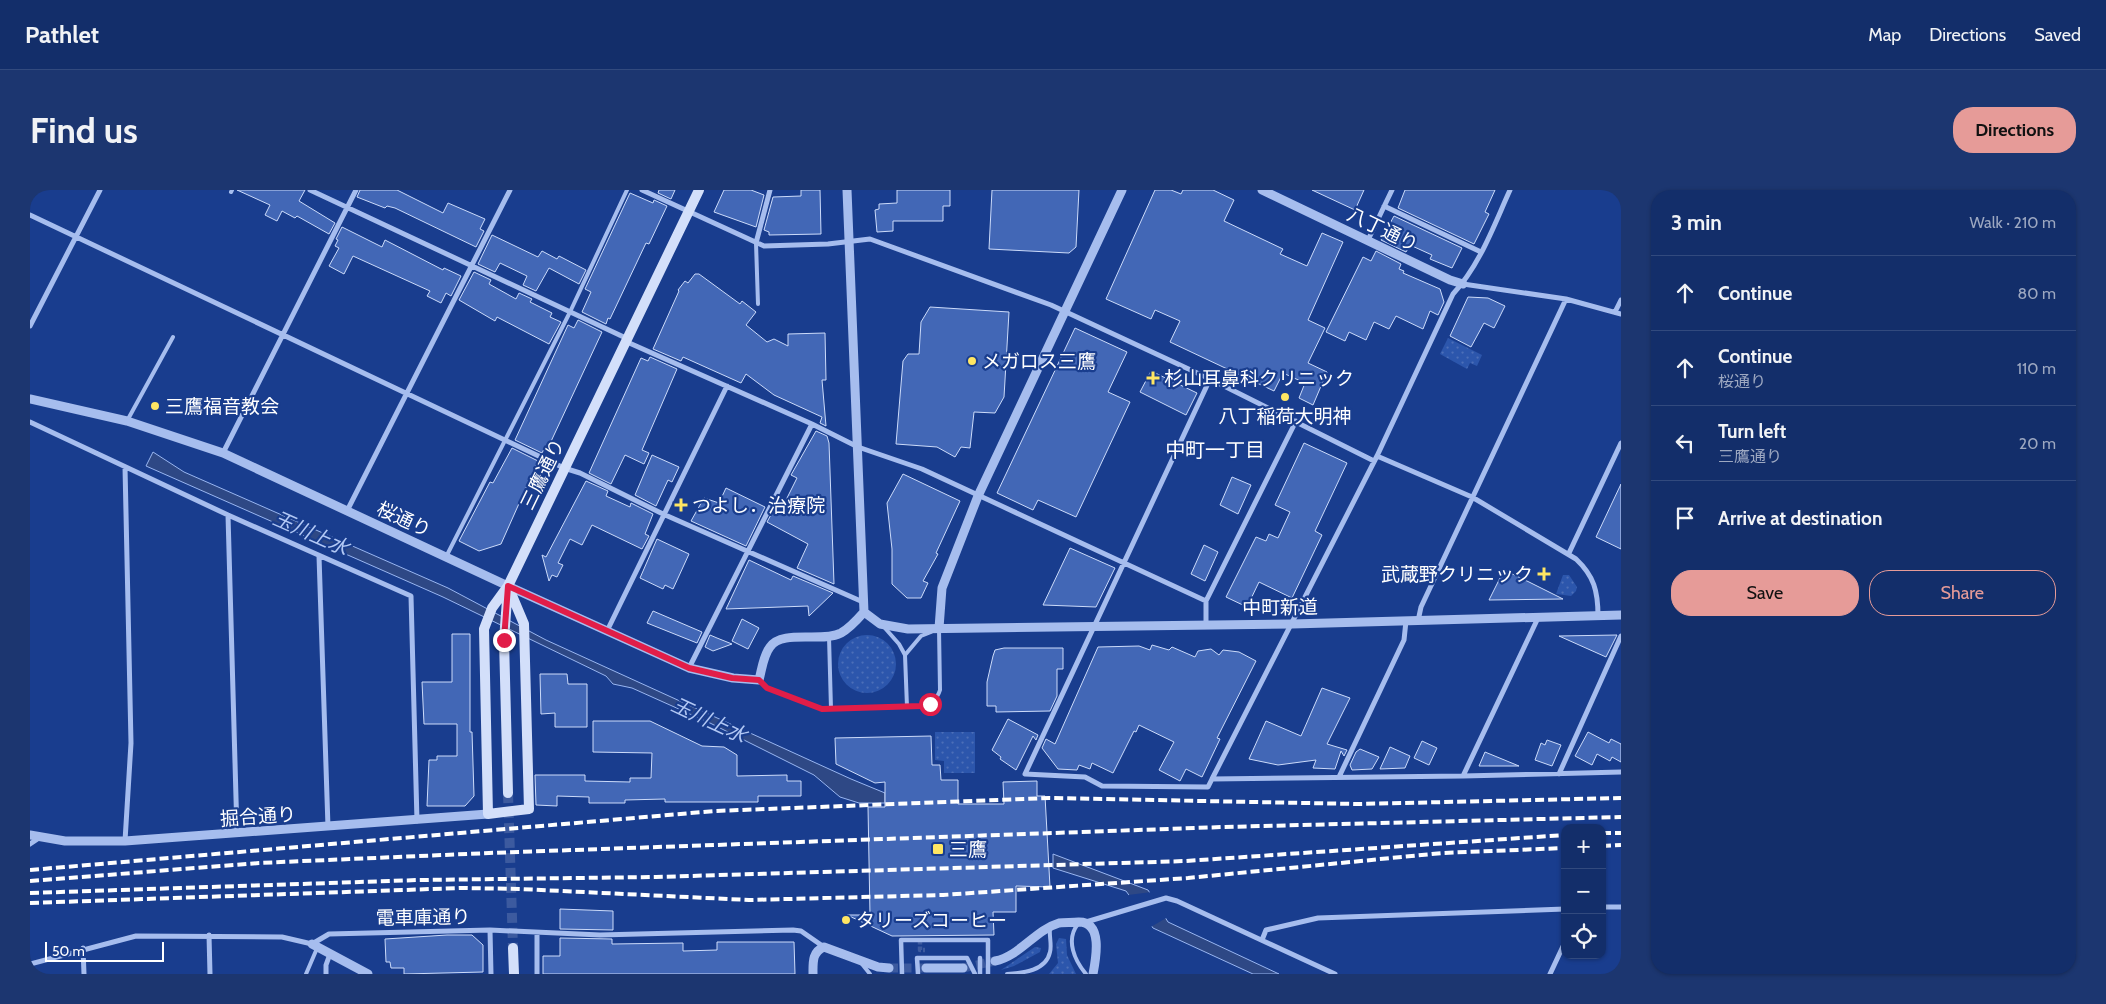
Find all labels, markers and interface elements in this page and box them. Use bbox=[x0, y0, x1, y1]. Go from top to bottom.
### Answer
text: Pathlet bbox=[25, 20, 99, 49]
text: Map bbox=[1868, 24, 1901, 46]
text: Directions bbox=[1929, 24, 2006, 46]
text: Saved bbox=[2034, 24, 2081, 46]
button: Directions bbox=[1953, 107, 2076, 153]
text: Find us bbox=[30, 109, 138, 152]
street label: 八丁通り bbox=[1344, 202, 1422, 256]
text: 3 min bbox=[1671, 210, 1722, 235]
text: Walk · 210 m bbox=[1969, 213, 2056, 232]
icon: ahead bbox=[1671, 279, 1699, 307]
text: Continue bbox=[1718, 282, 1792, 305]
text: 80 m bbox=[2018, 284, 2056, 303]
text: Continue bbox=[1718, 345, 1792, 368]
place label: メガロス三鷹 bbox=[982, 350, 1096, 373]
icon: ahead bbox=[1671, 354, 1699, 382]
marker: メガロス三鷹 bbox=[966, 355, 978, 367]
text: 110 m bbox=[2017, 359, 2056, 378]
place label: 杉山耳鼻科クリニック bbox=[1164, 367, 1354, 390]
marker: 杉山耳鼻科クリニック bbox=[1146, 371, 1160, 385]
text: 桜通り bbox=[1718, 372, 1766, 391]
marker: 八丁稲荷大明神 bbox=[1279, 391, 1291, 403]
place label: 三鷹福音教会 bbox=[165, 395, 279, 418]
marker: 三鷹福音教会 bbox=[149, 400, 161, 412]
place label: 八丁稲荷大明神 bbox=[1218, 405, 1352, 428]
text: Turn left bbox=[1718, 420, 1786, 443]
icon: left bbox=[1671, 429, 1699, 457]
text: 20 m bbox=[2019, 434, 2056, 453]
street label: 三鷹通り bbox=[515, 435, 569, 513]
district label: 中町一丁目 bbox=[1165, 438, 1265, 462]
text: 三鷹通り bbox=[1718, 447, 1782, 466]
place label: つよし．治療院 bbox=[692, 494, 825, 517]
street label: 桜通り bbox=[373, 497, 434, 542]
marker: つよし．治療院 bbox=[674, 498, 688, 512]
icon: arrive bbox=[1671, 504, 1699, 532]
water label: 玉川上水 bbox=[270, 506, 354, 561]
text: Arrive at destination bbox=[1718, 507, 1882, 530]
place label: 武蔵野クリニック bbox=[1381, 563, 1533, 586]
marker: 武蔵野クリニック bbox=[1537, 567, 1551, 581]
button: Save bbox=[1671, 570, 1859, 616]
button: Share bbox=[1869, 570, 2056, 616]
street label: 中町新道 bbox=[1242, 595, 1318, 620]
route end bbox=[493, 629, 516, 652]
water label: 玉川上水 bbox=[668, 692, 752, 749]
route start bbox=[919, 693, 942, 716]
street label: 掘合通り bbox=[219, 802, 297, 831]
map controls bbox=[1561, 824, 1606, 959]
button: + bbox=[1561, 824, 1606, 869]
place label: 三鷹 bbox=[949, 838, 987, 861]
marker: 三鷹 bbox=[931, 842, 945, 856]
button: − bbox=[1561, 869, 1606, 914]
street label: 電車庫通り bbox=[375, 905, 471, 930]
place label: タリーズコーヒー bbox=[856, 909, 1007, 932]
marker: タリーズコーヒー bbox=[840, 914, 852, 926]
button: locate bbox=[1561, 914, 1606, 959]
scale bar bbox=[45, 939, 164, 962]
text: 50 m bbox=[52, 942, 85, 960]

